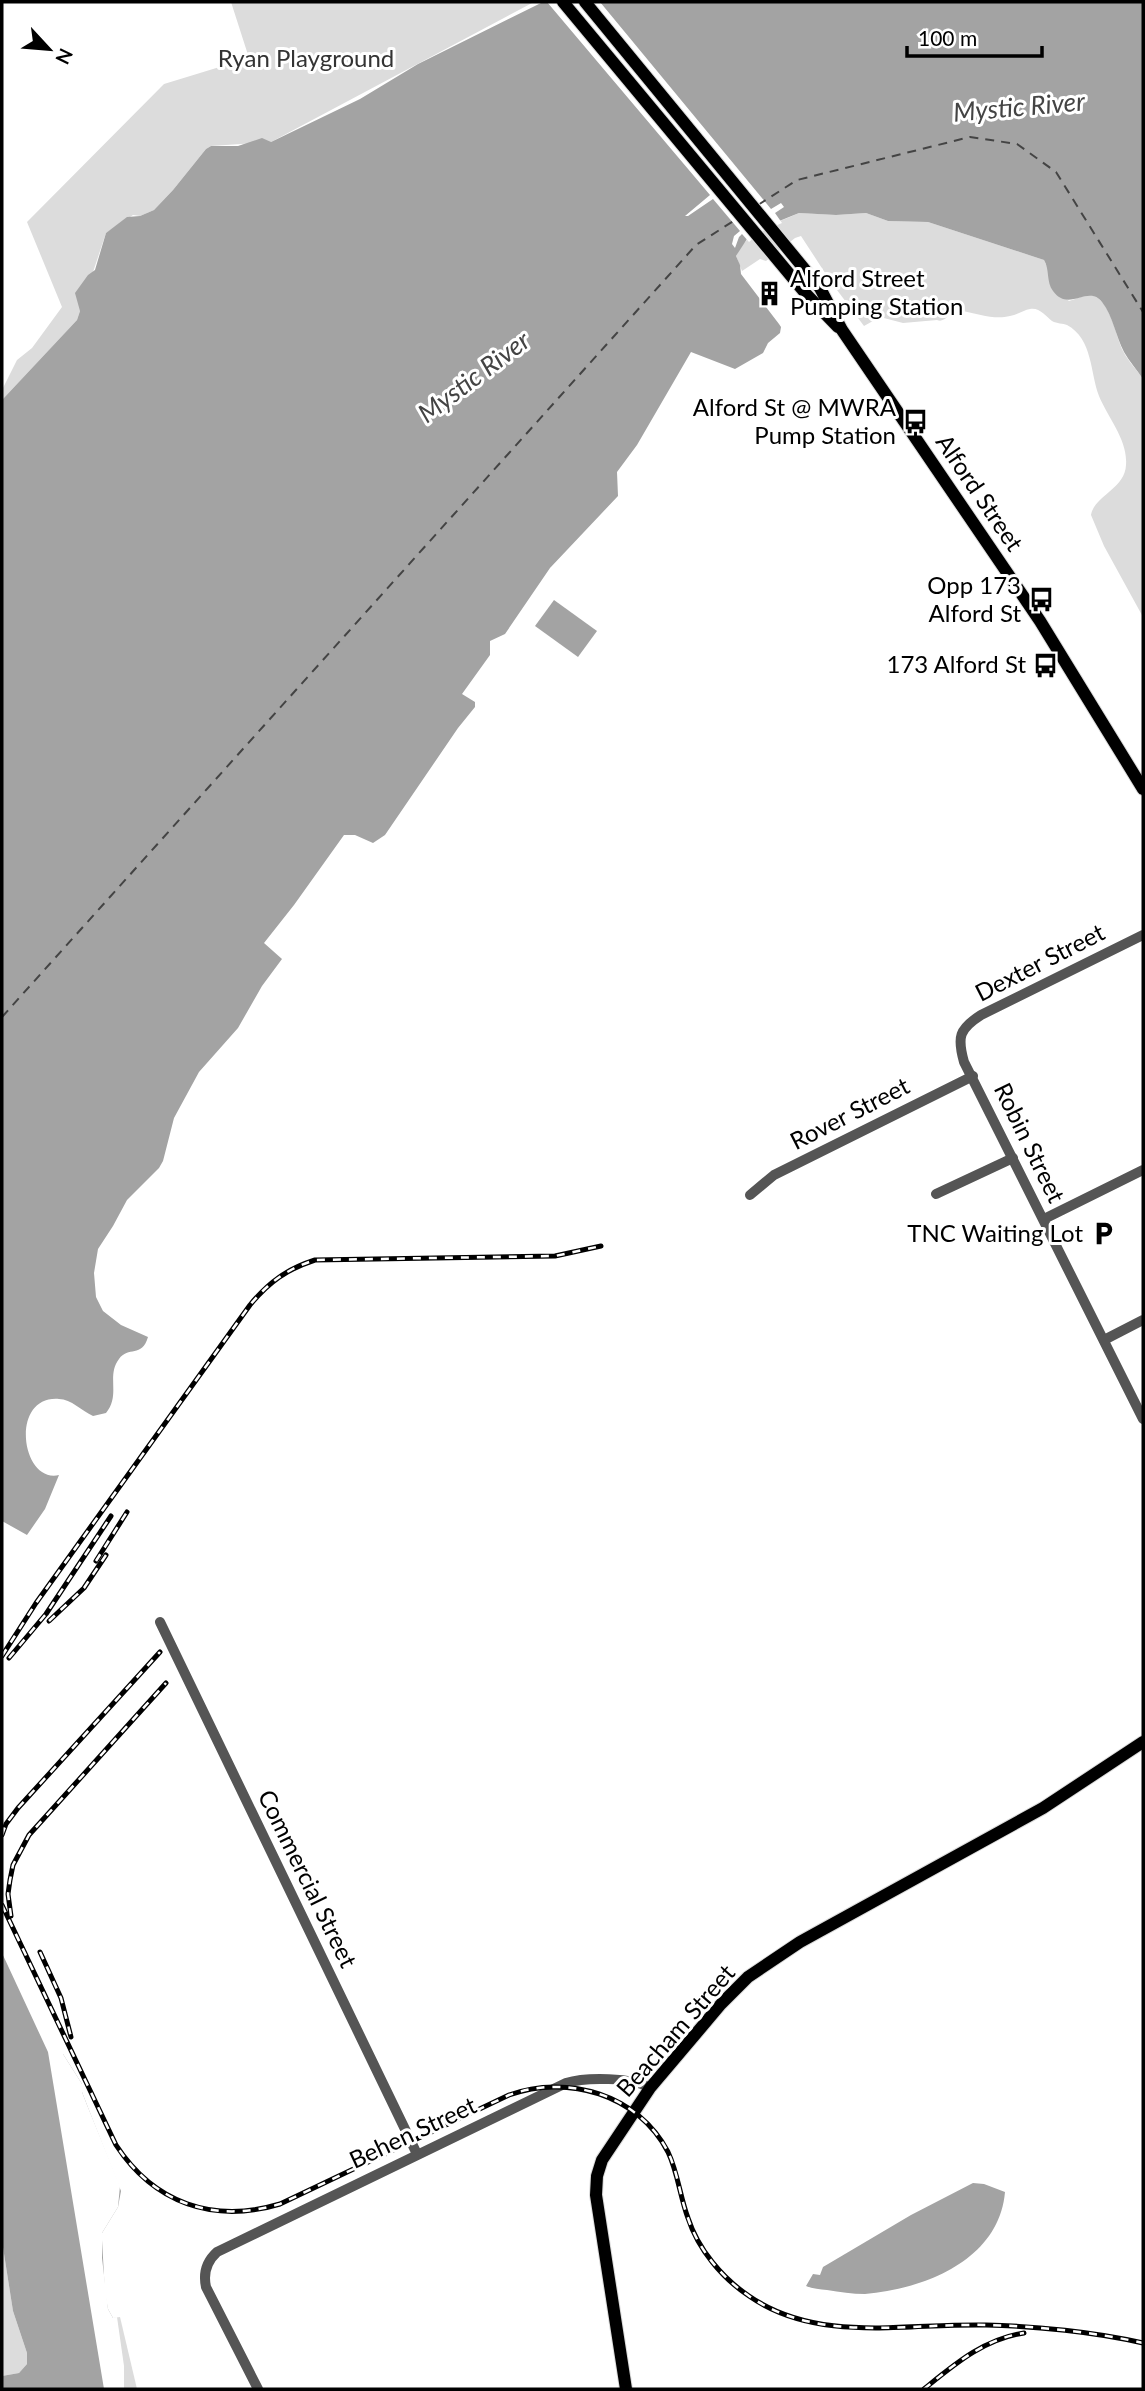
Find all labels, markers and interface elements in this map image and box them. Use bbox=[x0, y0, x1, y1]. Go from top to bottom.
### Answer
north arrow bbox=[14, 14, 84, 84]
scale bar bbox=[907, 14, 1042, 58]
text: 100 m bbox=[918, 25, 977, 50]
park label: Ryan Playground bbox=[218, 43, 394, 72]
text: N bbox=[51, 45, 78, 68]
water label: Mystic River bbox=[952, 84, 1087, 128]
place label: Alford Street Pumping Station bbox=[790, 263, 963, 320]
building icon: Alford Street Pumping Station bbox=[756, 279, 784, 307]
water label: Mystic River bbox=[411, 323, 537, 429]
place label: Alford St @ MWRA Pump Station bbox=[693, 392, 897, 449]
bus stop icon: Alford St @ MWRA Pump Station bbox=[902, 408, 930, 436]
street label: Alford Street bbox=[931, 428, 1030, 556]
place label: Opp 173 Alford St bbox=[927, 570, 1021, 627]
bus stop icon: Opp 173 Alford St bbox=[1027, 586, 1055, 614]
place label: 173 Alford St bbox=[886, 649, 1026, 678]
bus stop icon: 173 Alford St bbox=[1032, 651, 1060, 679]
street label: Dexter Street bbox=[970, 916, 1109, 1007]
street label: Rover Street bbox=[785, 1070, 914, 1155]
street label: Robin Street bbox=[989, 1078, 1072, 1207]
place label: TNC Waiting Lot bbox=[907, 1218, 1083, 1247]
parking icon: TNC Waiting Lot bbox=[1089, 1220, 1117, 1248]
street label: Commercial Street bbox=[253, 1785, 364, 1972]
street label: Beacham Street bbox=[610, 1958, 740, 2102]
street label: Behen Street bbox=[344, 2089, 481, 2174]

